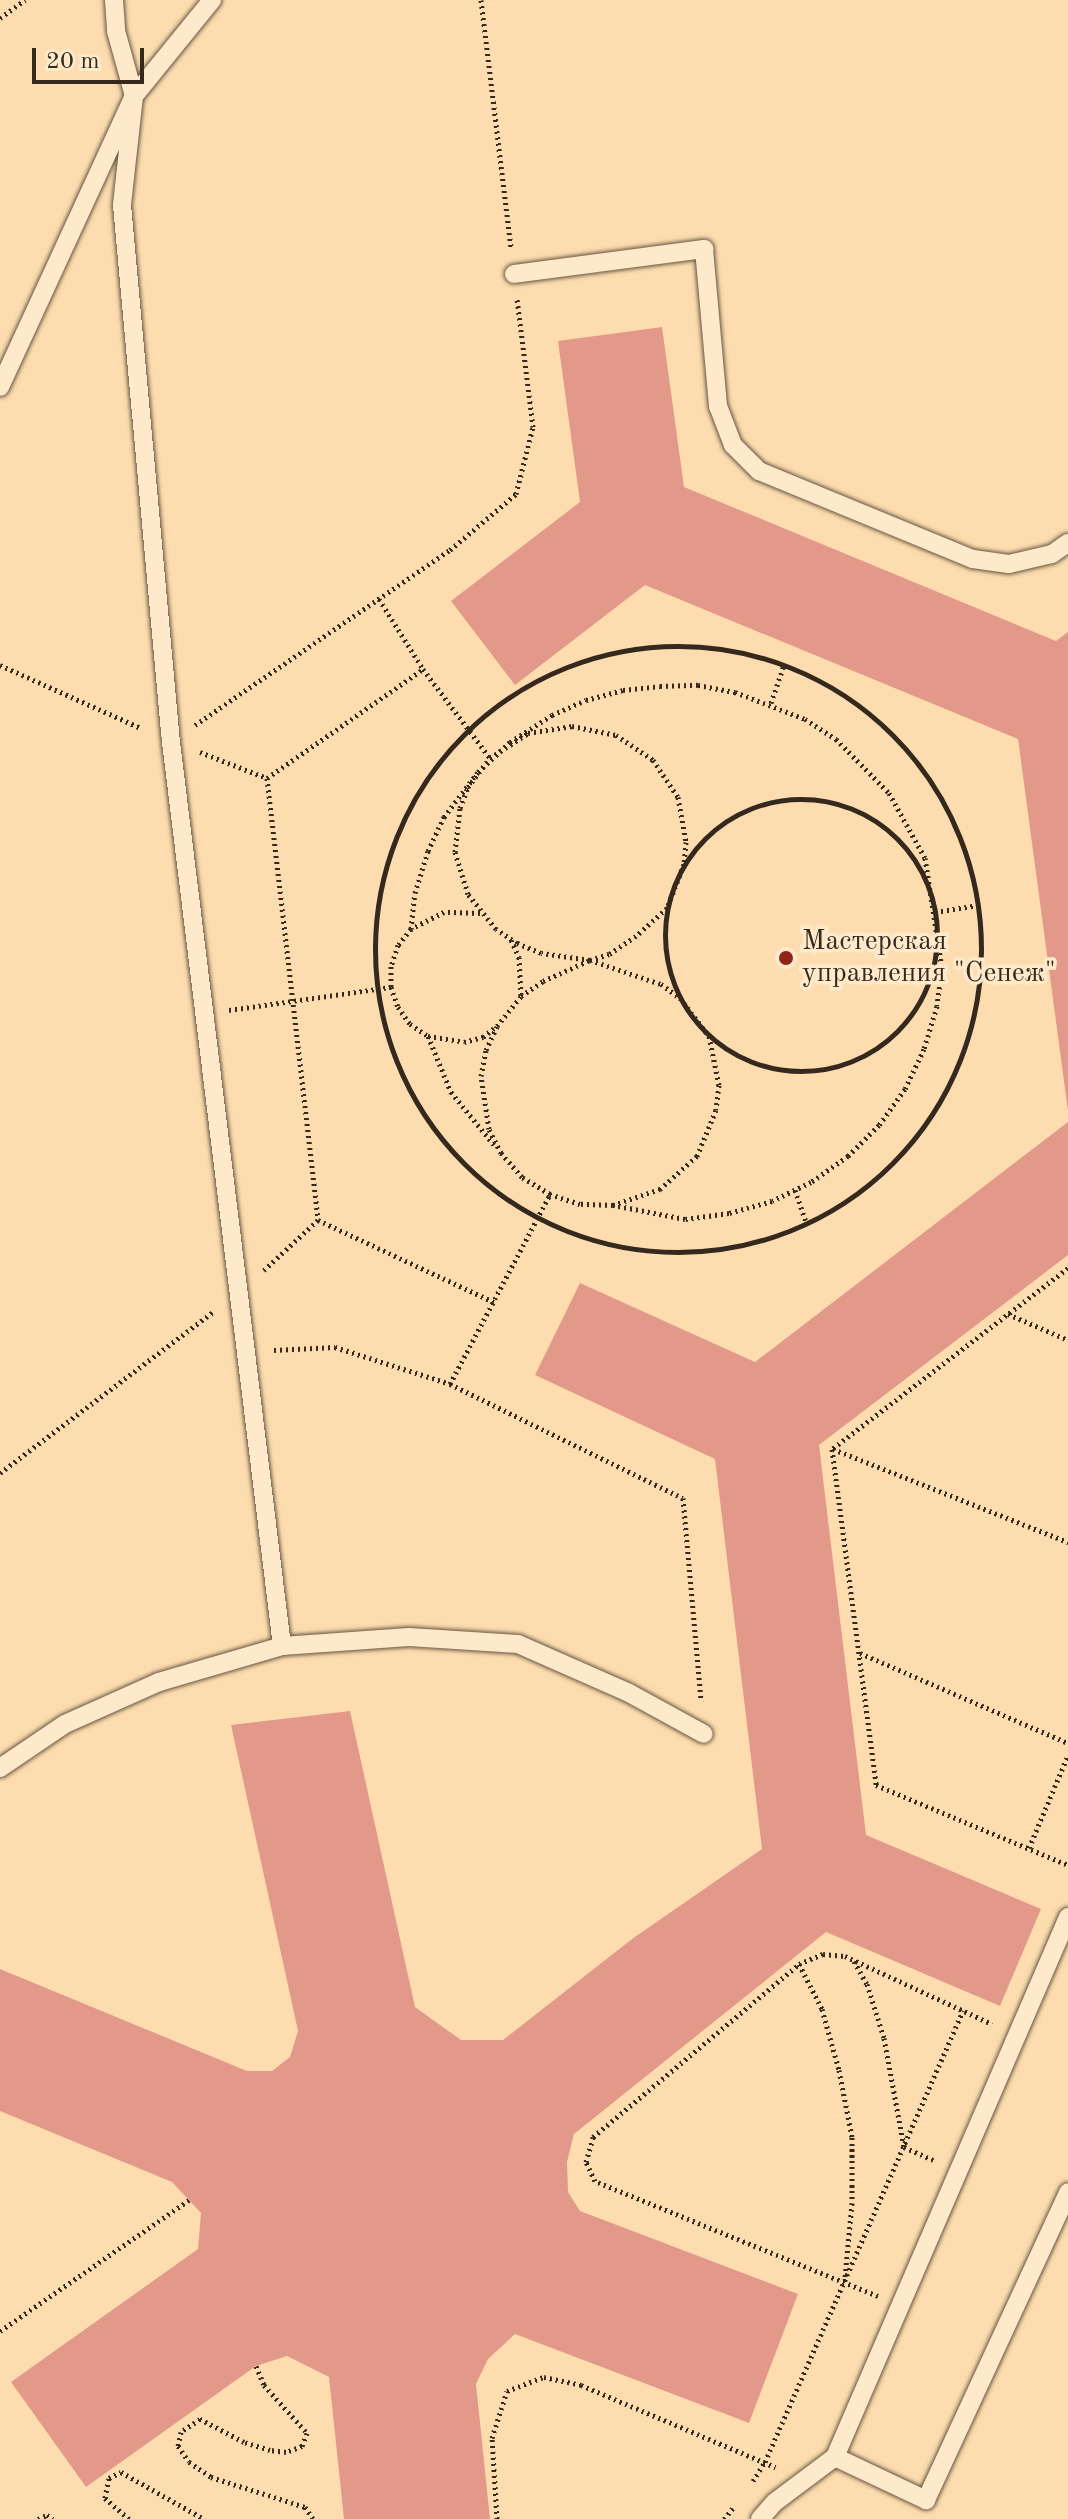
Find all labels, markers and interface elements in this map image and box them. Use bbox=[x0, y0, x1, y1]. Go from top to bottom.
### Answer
scale bar bbox=[36, 32, 148, 82]
text: 20 m bbox=[46, 50, 100, 74]
place label: Мастерская управления "Сенеж" bbox=[802, 925, 1056, 991]
marker: Мастерская управления "Сенеж" bbox=[777, 949, 795, 967]

